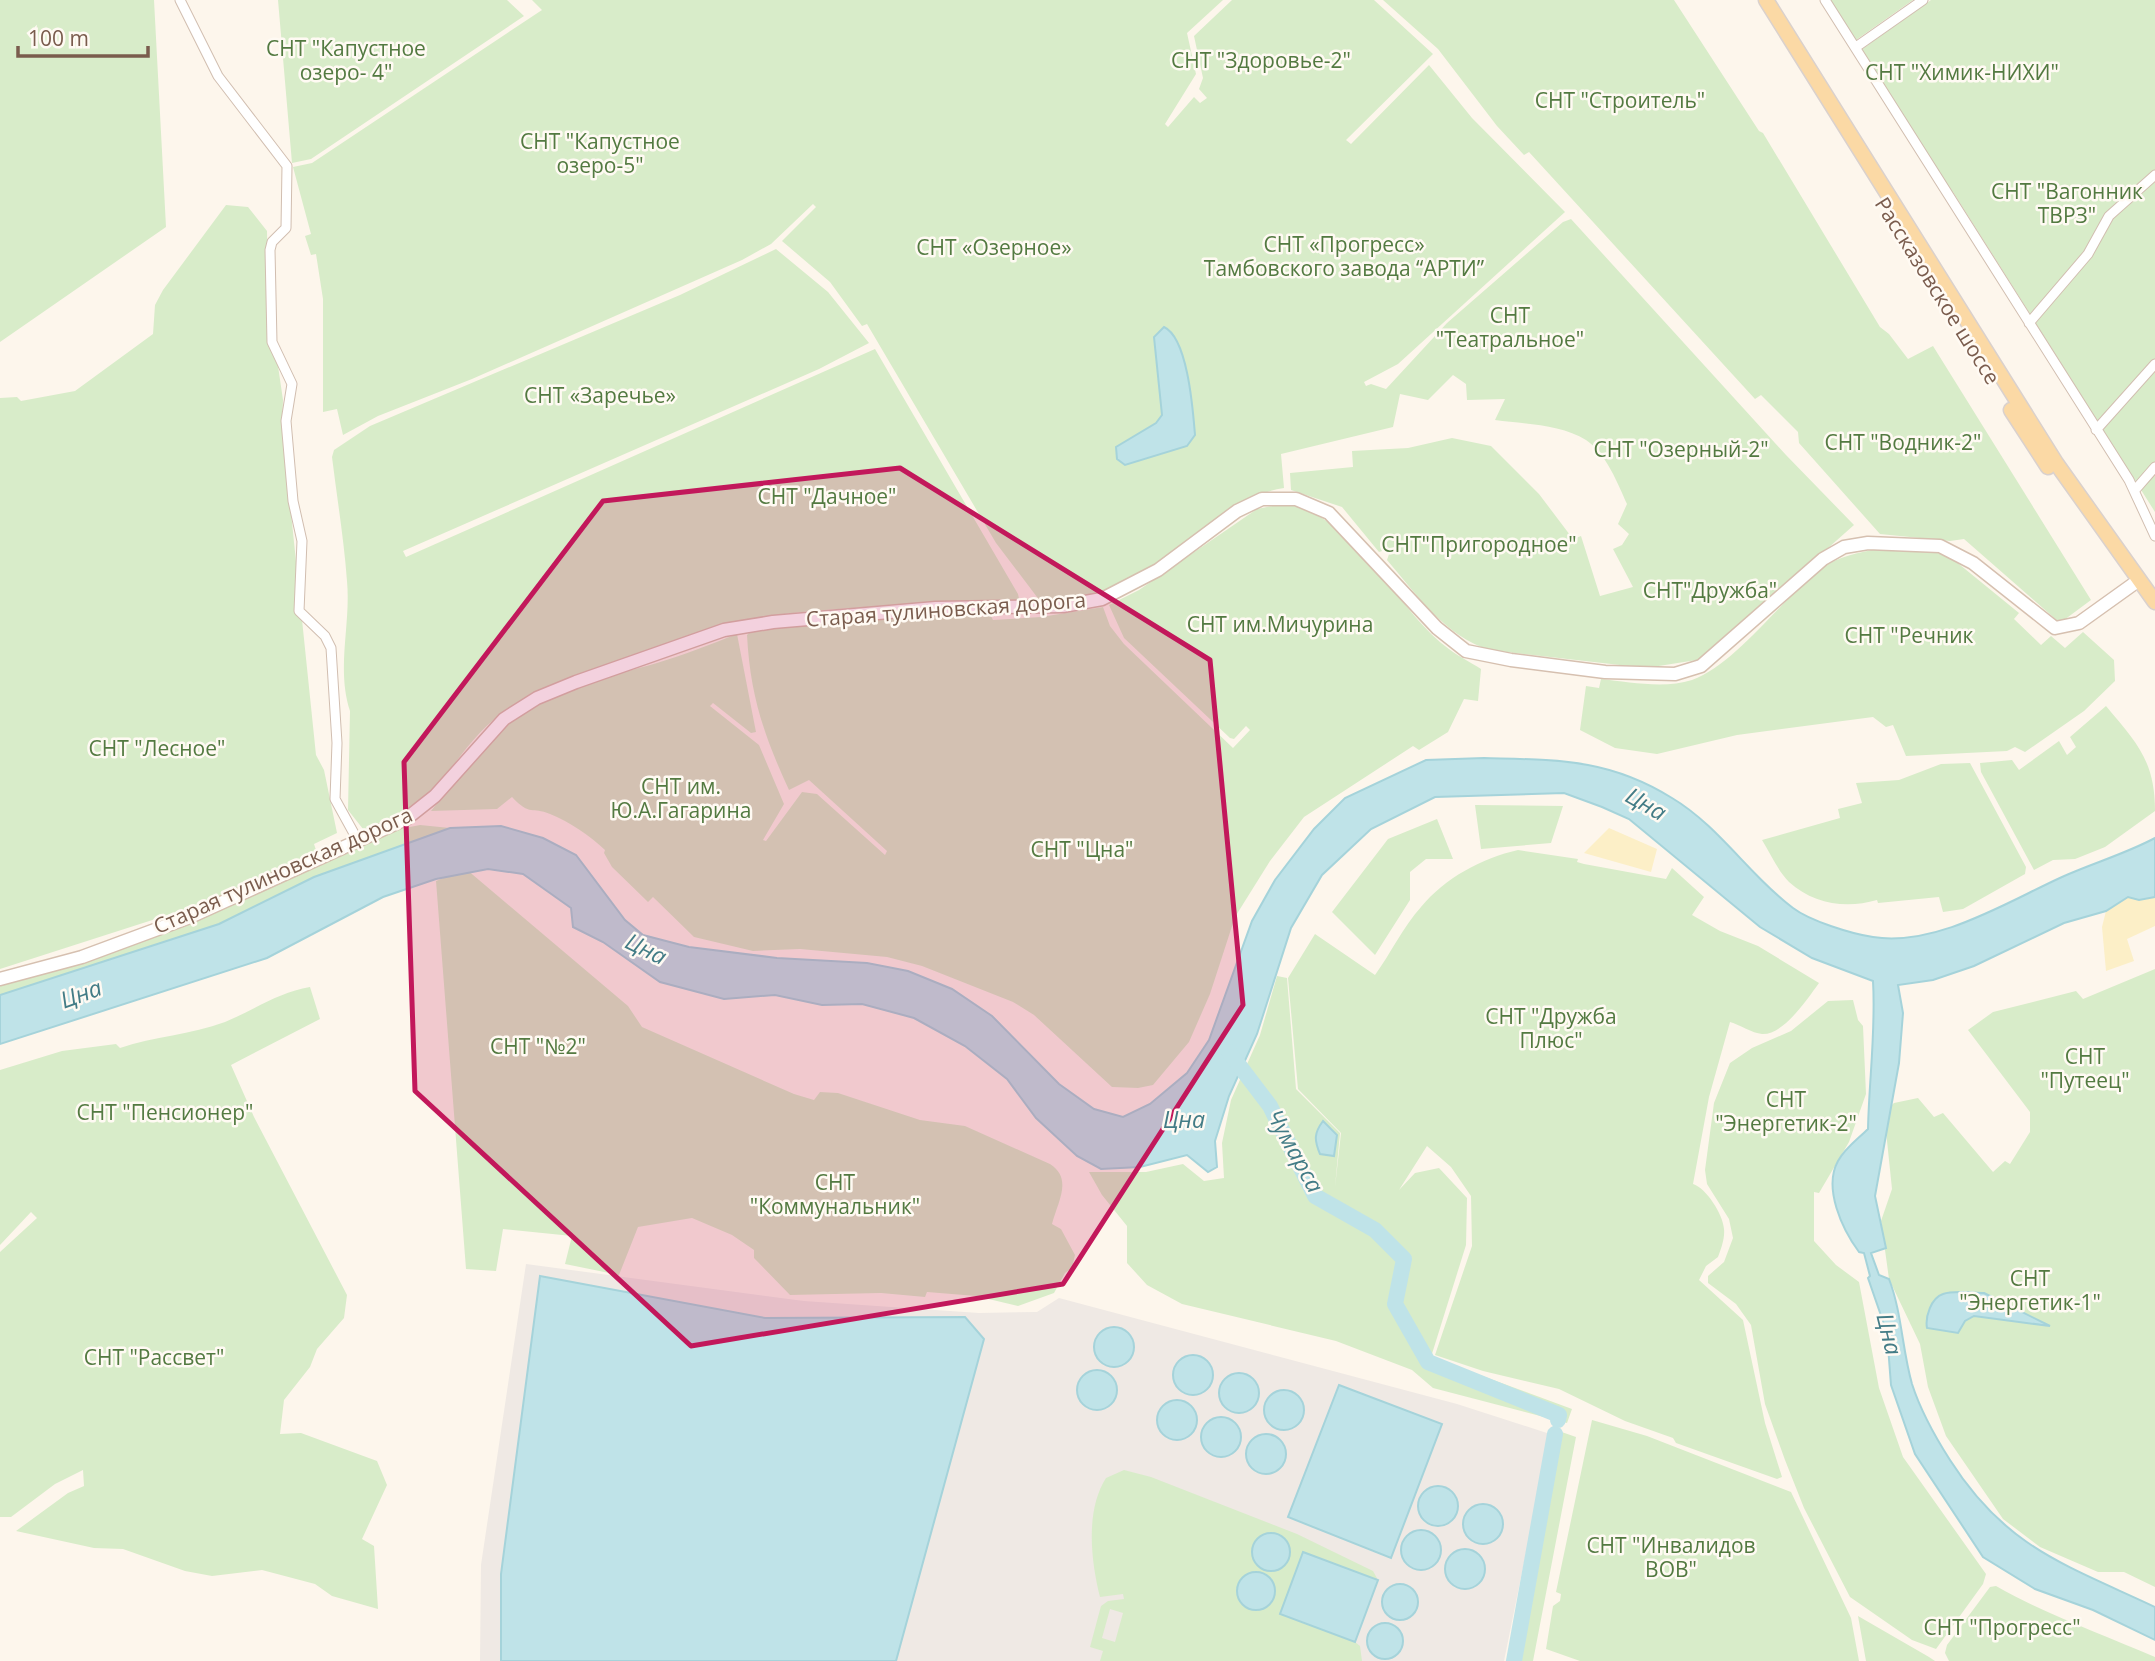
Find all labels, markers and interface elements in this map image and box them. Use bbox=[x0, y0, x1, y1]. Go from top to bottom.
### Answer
scale bar bbox=[18, 14, 147, 58]
text: 100 m bbox=[28, 24, 89, 52]
park label: СНТ "Капустное озеро- 4" bbox=[266, 34, 426, 86]
park label: СНТ "Здоровье-2" bbox=[1171, 46, 1351, 74]
park label: СНТ "Химик-НИХИ" bbox=[1865, 58, 2059, 86]
park label: СНТ "Строитель" bbox=[1535, 86, 1705, 114]
park label: СНТ "Капустное озеро-5" bbox=[520, 127, 680, 179]
park label: СНТ "Вагонник ТВРЗ" bbox=[1991, 177, 2143, 229]
street label: Рассказовское шоссе bbox=[1869, 192, 2007, 389]
park label: СНТ «Прогресс» Тамбовского завода “АРТИ” bbox=[1204, 230, 1485, 282]
park label: СНТ «Озерное» bbox=[916, 233, 1072, 261]
park label: СНТ "Театральное" bbox=[1436, 301, 1584, 353]
park label: СНТ «Заречье» bbox=[524, 381, 676, 409]
park label: СНТ "Водник-2" bbox=[1825, 428, 1982, 456]
park label: СНТ "Озерный-2" bbox=[1593, 435, 1769, 463]
park label: СНТ "Дачное" bbox=[758, 482, 896, 510]
park label: СНТ"Пригородное" bbox=[1381, 530, 1577, 558]
park label: СНТ"Дружба" bbox=[1643, 576, 1777, 604]
street label: Старая тулиновская дорога bbox=[805, 585, 1087, 633]
park label: СНТ им.Мичурина bbox=[1187, 610, 1373, 638]
park label: СНТ "Речник bbox=[1845, 621, 1974, 649]
park label: СНТ "Лесное" bbox=[89, 734, 225, 762]
park label: СНТ им. Ю.А.Гагарина bbox=[611, 772, 751, 824]
water label: Цна bbox=[1620, 779, 1673, 828]
street label: Старая тулиновская дорога bbox=[149, 800, 417, 940]
park label: СНТ "Цна" bbox=[1031, 835, 1133, 863]
water label: Цна bbox=[620, 924, 672, 972]
water label: Цна bbox=[55, 971, 106, 1015]
park label: СНТ "Дружба Плюс" bbox=[1485, 1002, 1617, 1054]
park label: СНТ "№2" bbox=[490, 1032, 586, 1060]
park label: СНТ "Путеец" bbox=[2040, 1042, 2130, 1094]
park label: СНТ "Энергетик-2" bbox=[1715, 1085, 1857, 1137]
park label: СНТ "Пенсионер" bbox=[77, 1098, 253, 1126]
water label: Цна bbox=[1163, 1103, 1205, 1135]
water label: Чумарса bbox=[1260, 1103, 1332, 1198]
park label: СНТ "Коммунальник" bbox=[750, 1168, 920, 1220]
park label: СНТ "Энергетик-1" bbox=[1959, 1264, 2101, 1316]
water label: Цна bbox=[1869, 1309, 1911, 1358]
park label: СНТ "Рассвет" bbox=[84, 1343, 224, 1371]
park label: СНТ "Инвалидов ВОВ" bbox=[1586, 1531, 1756, 1583]
park label: СНТ "Прогресс" bbox=[1923, 1613, 2081, 1641]

